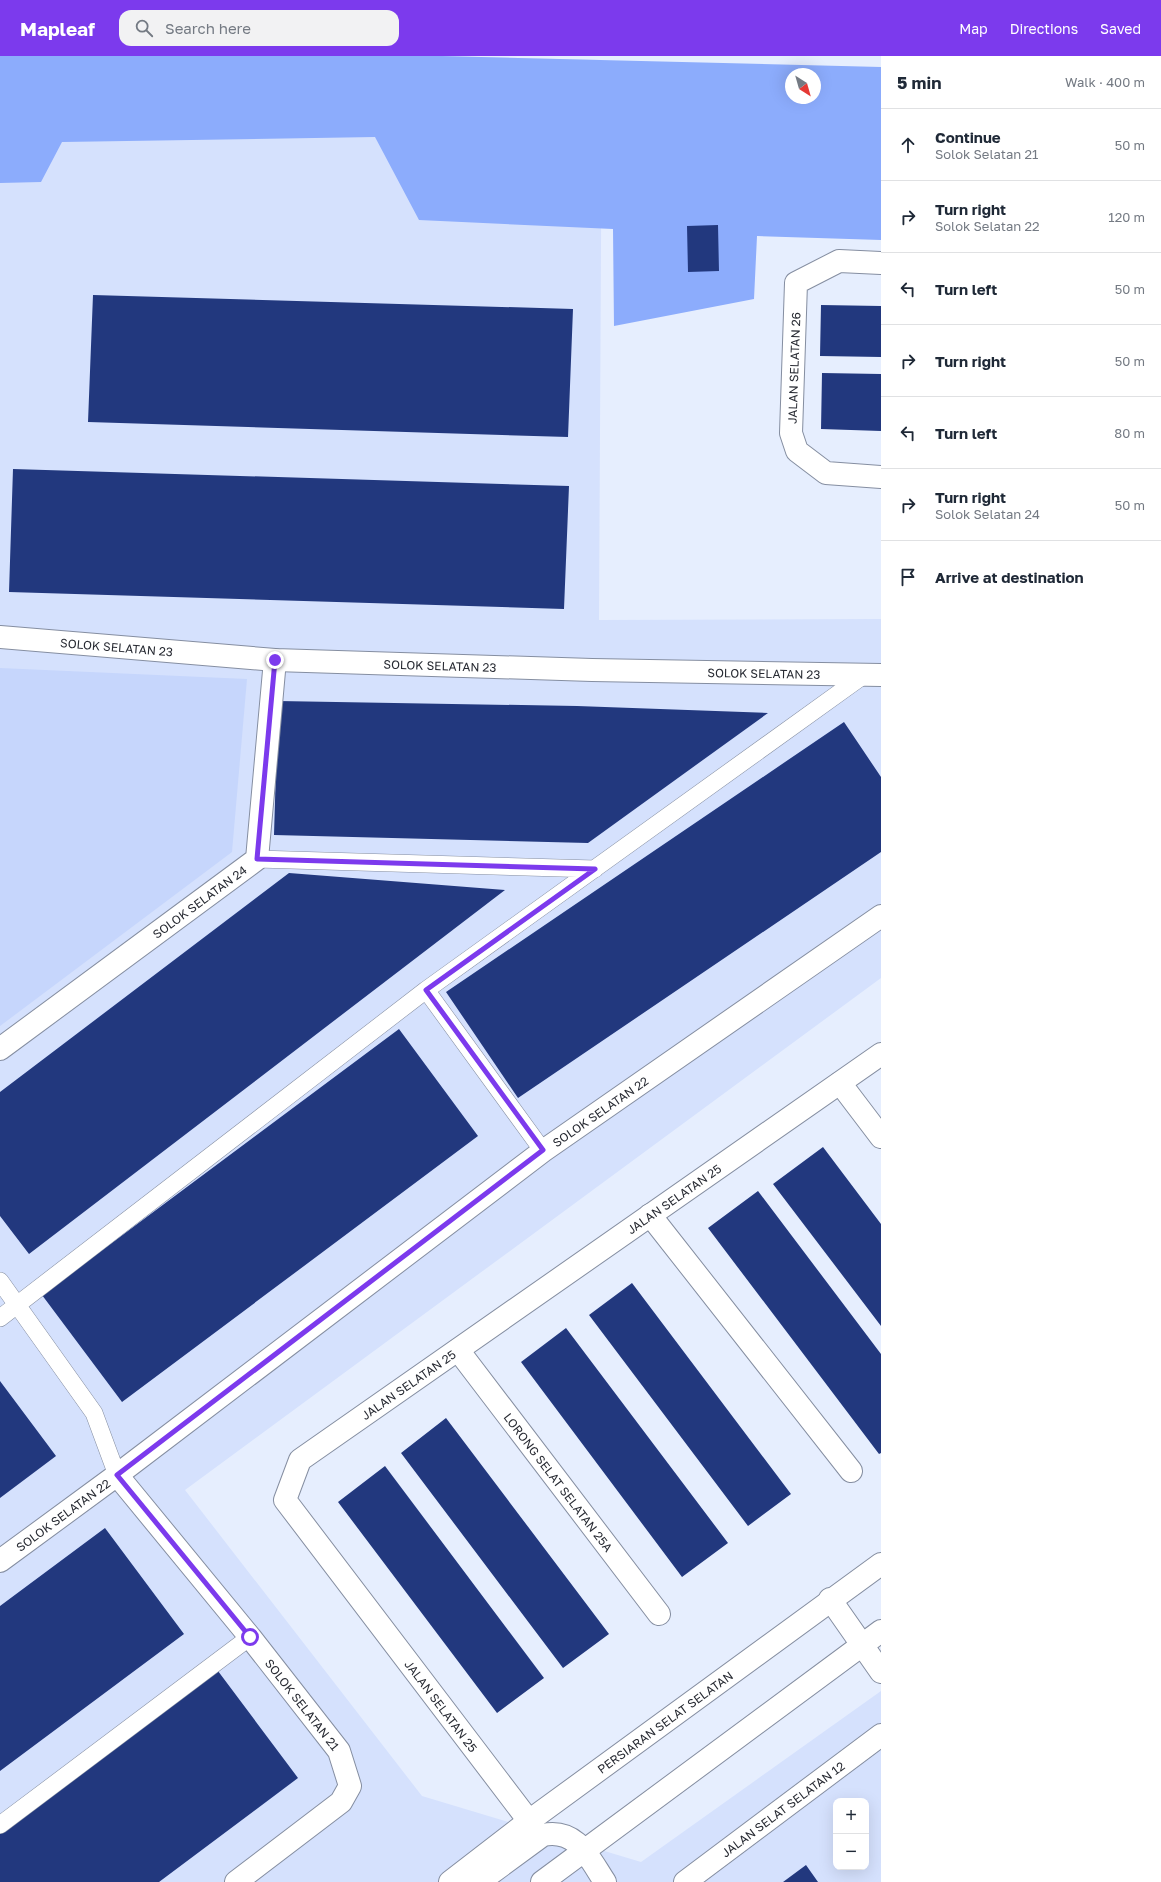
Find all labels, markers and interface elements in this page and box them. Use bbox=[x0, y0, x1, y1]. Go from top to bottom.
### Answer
search box bbox=[119, 10, 399, 46]
text: Mapleaf bbox=[20, 17, 95, 40]
icon: search bbox=[133, 17, 155, 39]
text: Search here bbox=[165, 19, 251, 37]
text: Map bbox=[959, 20, 988, 37]
text: Directions bbox=[1010, 20, 1078, 37]
text: Saved bbox=[1100, 20, 1141, 37]
north arrow bbox=[785, 68, 821, 104]
text: 5 min bbox=[897, 72, 941, 93]
text: Walk · 400 m bbox=[1065, 74, 1145, 90]
text: Continue bbox=[935, 128, 1001, 146]
icon: ahead bbox=[897, 134, 919, 156]
text: 50 m bbox=[1115, 137, 1145, 153]
text: Solok Selatan 21 bbox=[935, 146, 1038, 162]
text: Turn right bbox=[935, 200, 1006, 218]
icon: right bbox=[897, 206, 919, 228]
text: 120 m bbox=[1108, 209, 1145, 225]
text: Solok Selatan 22 bbox=[935, 218, 1040, 234]
icon: left bbox=[897, 278, 919, 300]
text: Turn left bbox=[935, 280, 997, 298]
text: 50 m bbox=[1115, 281, 1145, 297]
street label: JALAN SELATAN 26 bbox=[785, 312, 803, 424]
icon: right bbox=[897, 350, 919, 372]
text: Turn right bbox=[935, 352, 1006, 370]
text: 50 m bbox=[1115, 353, 1145, 369]
icon: left bbox=[897, 422, 919, 444]
text: Turn left bbox=[935, 424, 997, 442]
text: 80 m bbox=[1114, 425, 1145, 441]
text: Turn right bbox=[935, 488, 1006, 506]
icon: right bbox=[897, 494, 919, 516]
text: 50 m bbox=[1115, 497, 1145, 513]
text: Solok Selatan 24 bbox=[935, 506, 1040, 522]
icon: arrive bbox=[897, 566, 919, 588]
text: Arrive at destination bbox=[935, 568, 1084, 586]
street label: SOLOK SELATAN 23 bbox=[60, 635, 174, 659]
route end bbox=[266, 651, 284, 669]
street label: SOLOK SELATAN 23 bbox=[383, 656, 497, 674]
street label: SOLOK SELATAN 23 bbox=[707, 664, 821, 681]
street label: SOLOK SELATAN 24 bbox=[149, 862, 249, 941]
street label: SOLOK SELATAN 22 bbox=[549, 1073, 651, 1150]
street label: JALAN SELATAN 25 bbox=[624, 1161, 724, 1237]
street label: JALAN SELATAN 25 bbox=[358, 1346, 458, 1422]
street label: LORONG SELAT SELATAN 25A bbox=[501, 1410, 616, 1555]
street label: SOLOK SELATAN 22 bbox=[13, 1475, 113, 1554]
route start bbox=[241, 1628, 259, 1646]
street label: SOLOK SELATAN 21 bbox=[262, 1656, 343, 1753]
street label: JALAN SELATAN 25 bbox=[401, 1657, 481, 1755]
street label: PERSIARAN SELAT SELATAN bbox=[594, 1667, 735, 1776]
street label: JALAN SELAT SELATAN 12 bbox=[718, 1758, 847, 1860]
map controls bbox=[833, 1798, 869, 1870]
button: + bbox=[833, 1798, 869, 1834]
button: − bbox=[833, 1834, 869, 1870]

